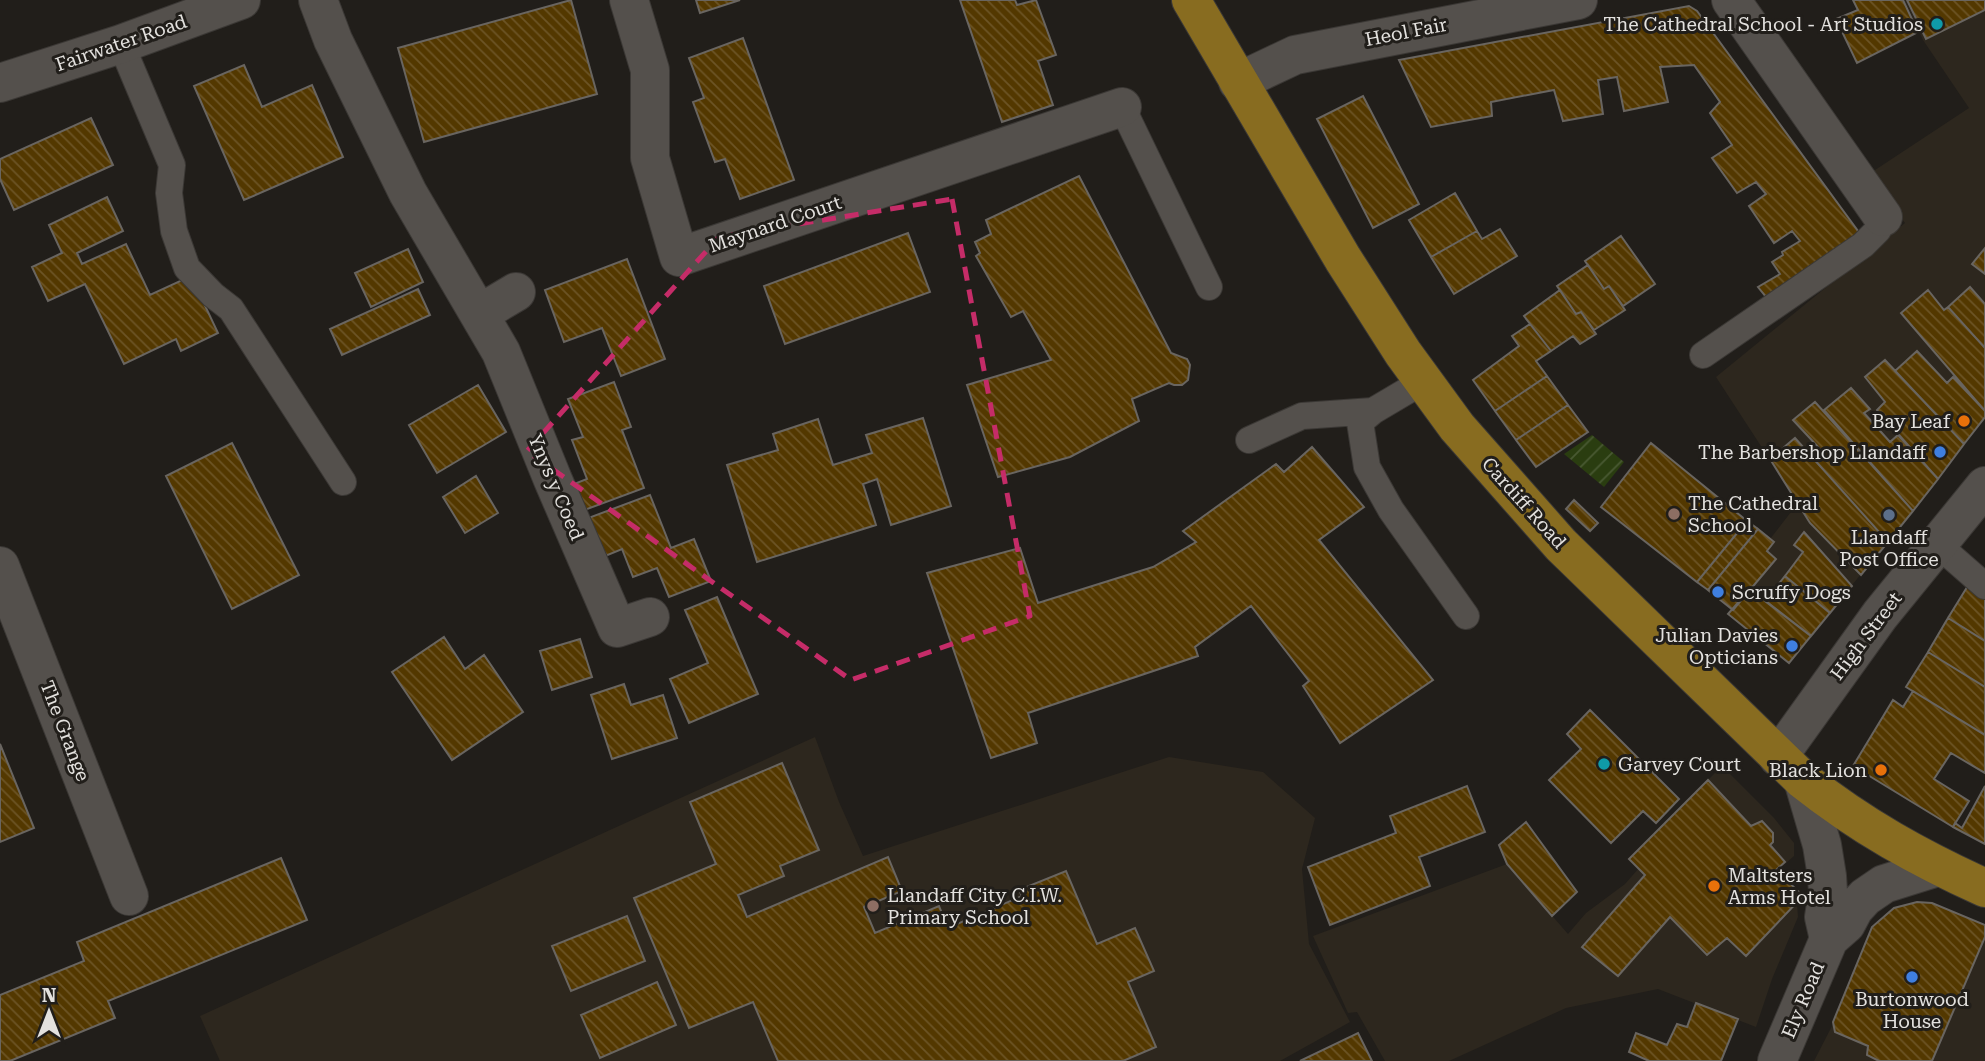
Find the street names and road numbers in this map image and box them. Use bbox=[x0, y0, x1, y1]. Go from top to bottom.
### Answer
street label: Fairwater Road bbox=[52, 10, 190, 76]
street label: Heol Fair bbox=[1363, 13, 1449, 51]
street label: Maynard Court bbox=[706, 191, 844, 257]
street label: Ynys y Coed bbox=[523, 430, 589, 544]
street label: Cardiff Road bbox=[1477, 453, 1571, 553]
street label: High Street bbox=[1825, 587, 1907, 685]
street label: The Grange bbox=[35, 677, 95, 785]
street label: Ely Road bbox=[1777, 958, 1829, 1042]

